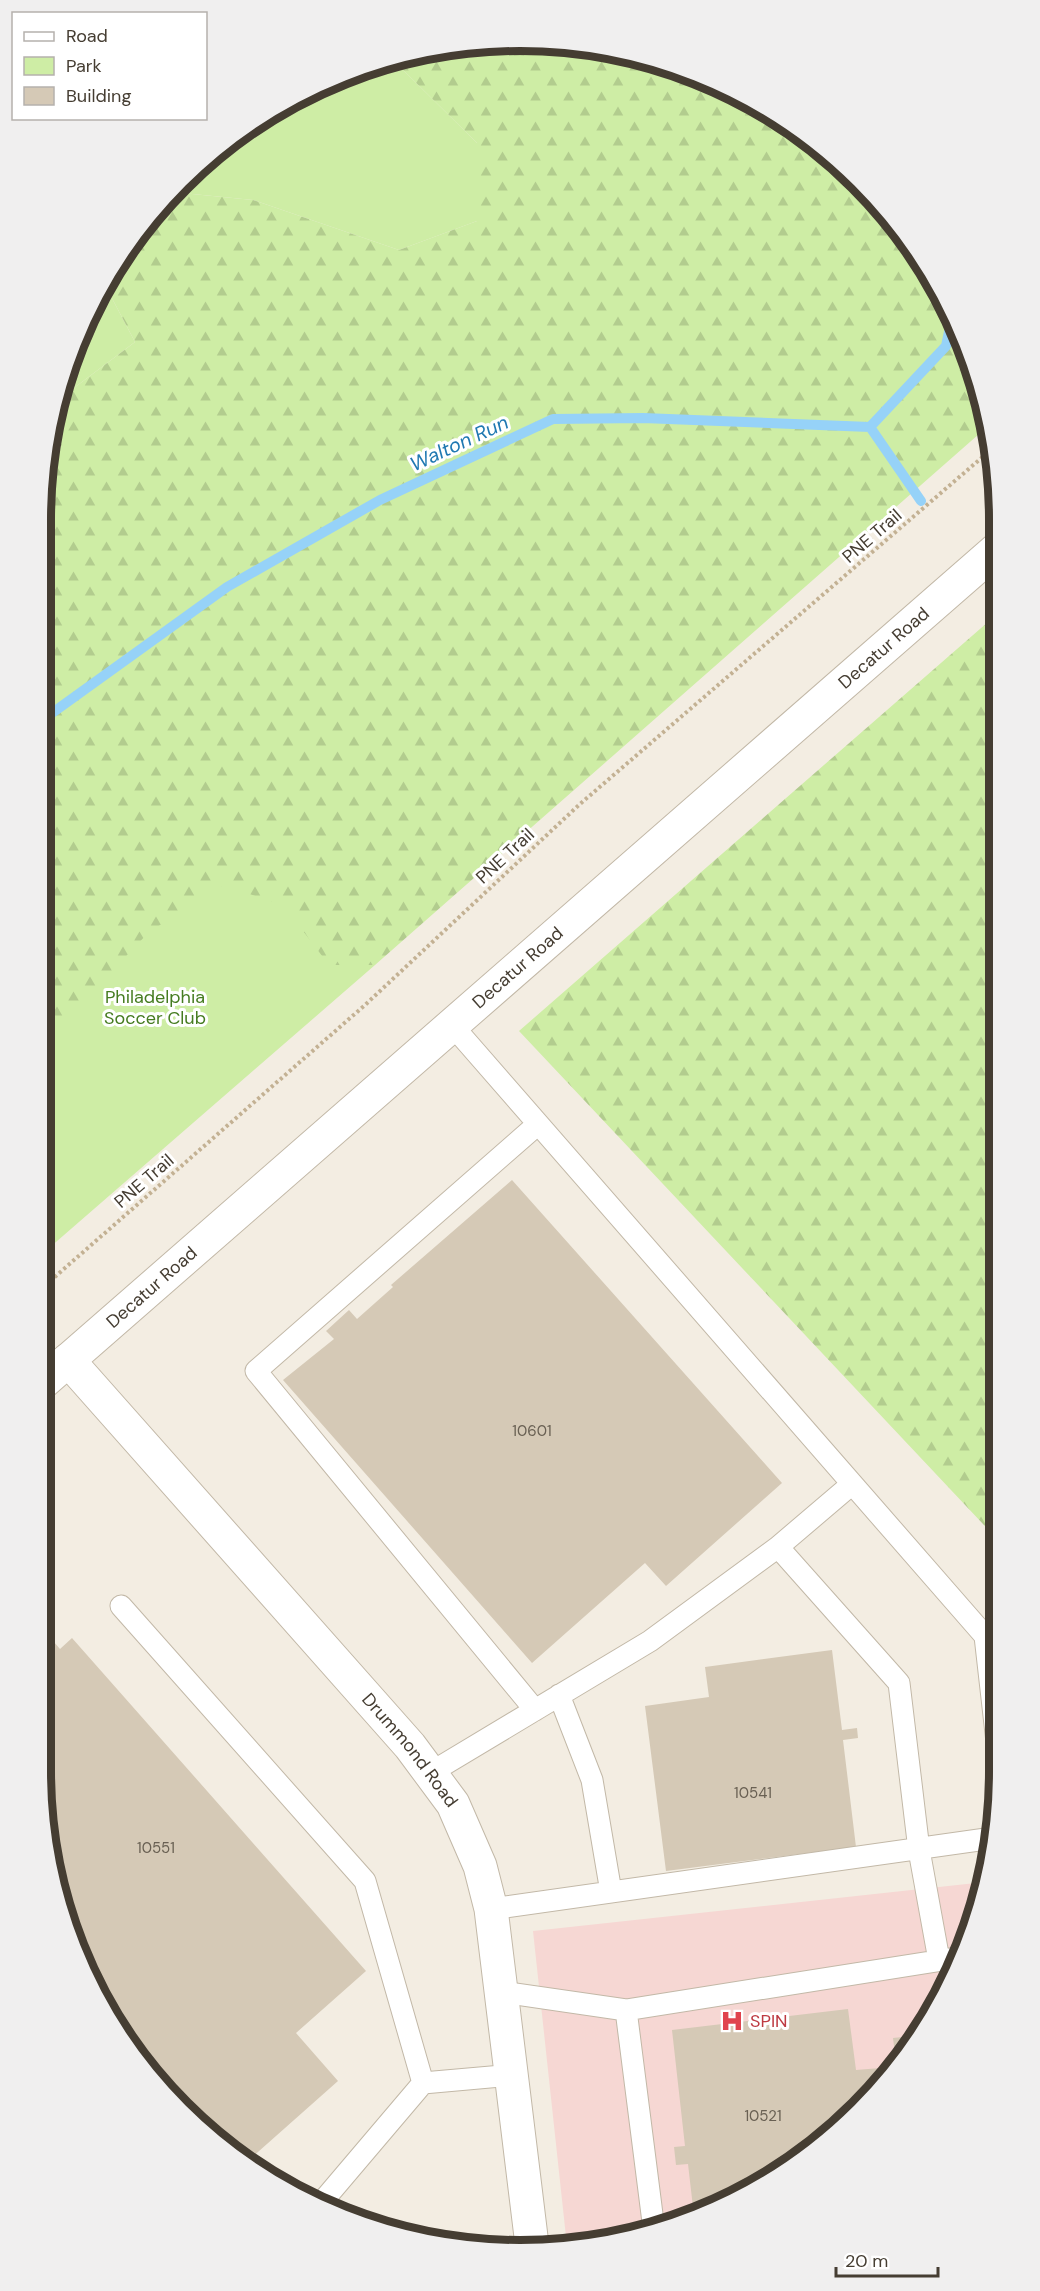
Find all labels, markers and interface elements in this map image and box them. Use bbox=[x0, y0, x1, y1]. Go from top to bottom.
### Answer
legend bbox=[12, 12, 207, 120]
text: Road bbox=[66, 24, 108, 48]
text: Park bbox=[66, 54, 102, 78]
text: Building bbox=[66, 84, 131, 108]
water label: Walton Run bbox=[406, 409, 512, 477]
street label: PNE Trail bbox=[837, 503, 907, 569]
street label: Decatur Road bbox=[833, 602, 934, 694]
street label: PNE Trail bbox=[471, 823, 539, 889]
street label: Decatur Road bbox=[467, 921, 568, 1014]
park label: Philadelphia Soccer Club bbox=[104, 985, 206, 1030]
street label: PNE Trail bbox=[109, 1148, 179, 1214]
street label: Decatur Road bbox=[101, 1241, 202, 1334]
house number: 10601 bbox=[512, 1421, 552, 1441]
street label: Drummond Road bbox=[357, 1688, 463, 1812]
house number: 10541 bbox=[734, 1783, 772, 1803]
house number: 10551 bbox=[137, 1838, 175, 1858]
hospital icon: SPIN bbox=[719, 2008, 745, 2034]
place label: SPIN bbox=[750, 2009, 788, 2033]
house number: 10521 bbox=[744, 2106, 782, 2126]
scale bar bbox=[836, 2240, 938, 2278]
text: 20 m bbox=[845, 2249, 888, 2273]

